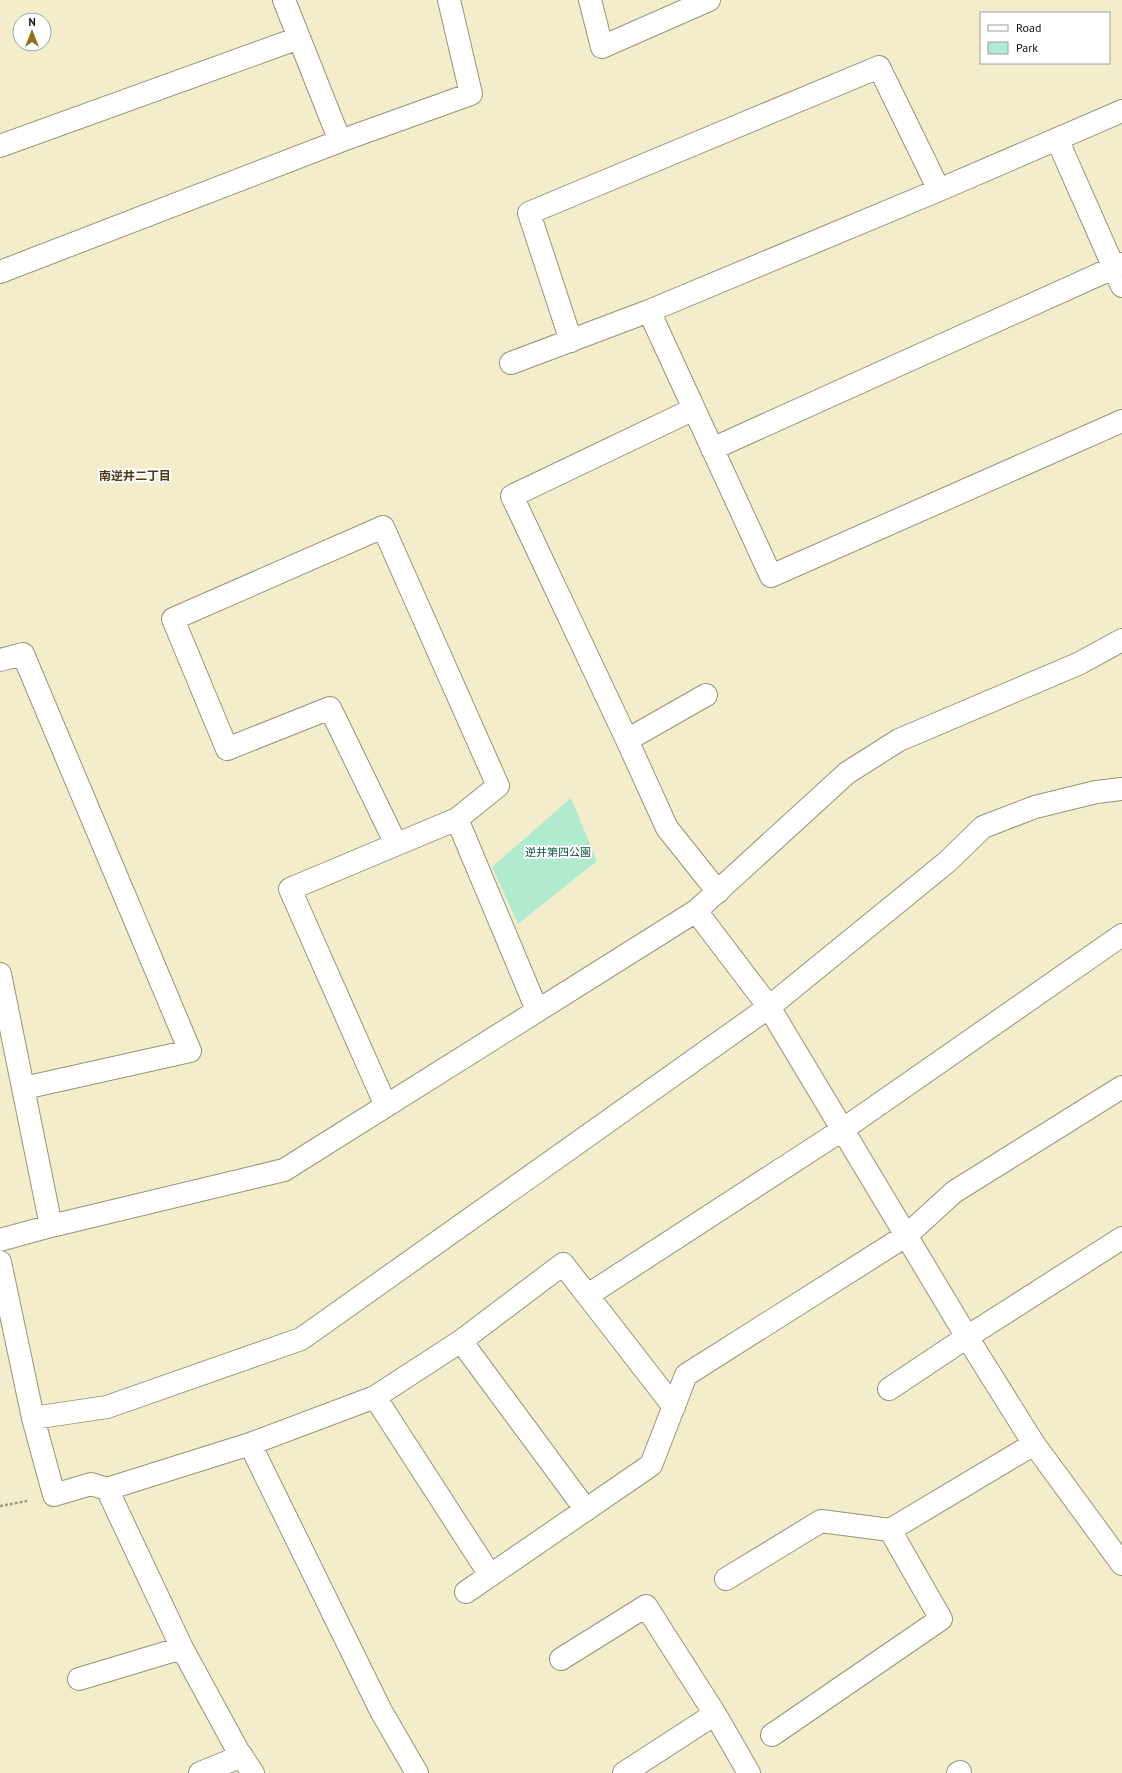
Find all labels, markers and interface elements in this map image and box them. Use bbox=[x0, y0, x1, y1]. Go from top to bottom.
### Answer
north arrow bbox=[12, 12, 52, 52]
legend bbox=[980, 12, 1110, 64]
text: N bbox=[28, 15, 36, 29]
text: Road bbox=[1016, 20, 1041, 35]
text: Park bbox=[1016, 40, 1038, 55]
district label: 南逆井二丁目 bbox=[99, 468, 171, 483]
park label: 逆井第四公園 bbox=[525, 845, 591, 859]

